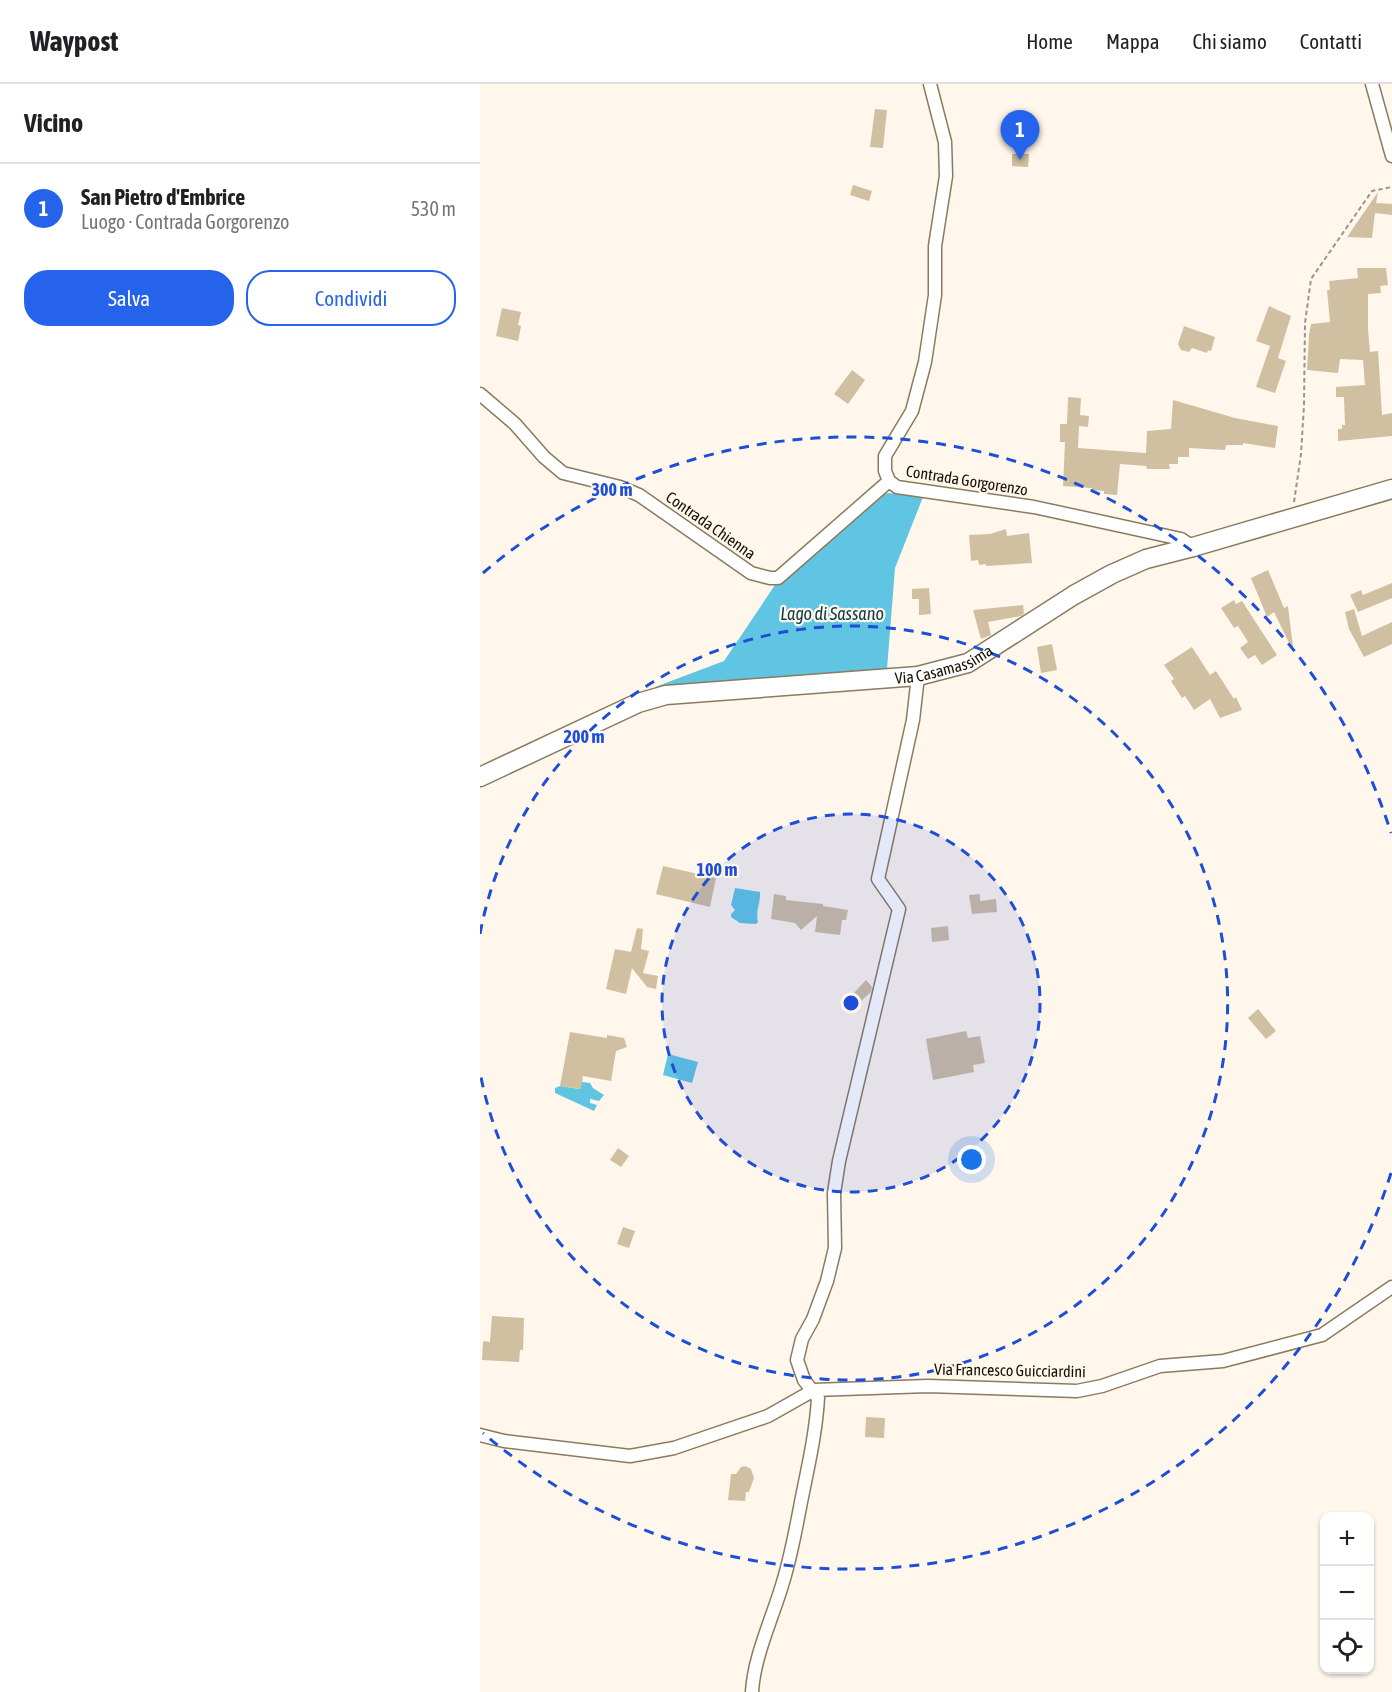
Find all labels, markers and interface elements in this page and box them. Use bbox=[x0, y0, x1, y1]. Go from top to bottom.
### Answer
text: Waypost bbox=[30, 25, 118, 57]
text: Home bbox=[1026, 29, 1073, 53]
text: Mappa bbox=[1106, 29, 1159, 53]
text: Chi siamo bbox=[1192, 29, 1267, 53]
text: Contatti bbox=[1300, 29, 1362, 53]
text: Vicino bbox=[24, 108, 83, 138]
pin: 1 bbox=[1000, 110, 1040, 160]
text: San Pietro d'Embrice bbox=[81, 184, 245, 210]
text: 1 bbox=[39, 197, 48, 220]
text: 530 m bbox=[411, 197, 456, 220]
text: Luogo · Contrada Gorgorenzo bbox=[81, 210, 289, 233]
button: Salva bbox=[24, 270, 234, 326]
button: Condividi bbox=[246, 270, 456, 326]
street label: Contrada Gorgorenzo bbox=[905, 461, 1029, 500]
text: 300 m bbox=[592, 479, 632, 500]
street label: Contrada Chienna bbox=[663, 488, 759, 562]
water label: Lago di Sassano bbox=[780, 603, 884, 624]
street label: Via Casamassima bbox=[894, 641, 996, 687]
text: 200 m bbox=[564, 726, 604, 747]
text: 100 m bbox=[697, 859, 737, 880]
centre of rings bbox=[841, 993, 861, 1013]
your location bbox=[957, 1145, 986, 1174]
street label: Via Francesco Guicciardini bbox=[934, 1360, 1086, 1380]
map controls bbox=[1320, 1512, 1374, 1674]
button: + bbox=[1320, 1512, 1374, 1566]
button: − bbox=[1320, 1566, 1374, 1620]
button: locate bbox=[1320, 1620, 1374, 1674]

